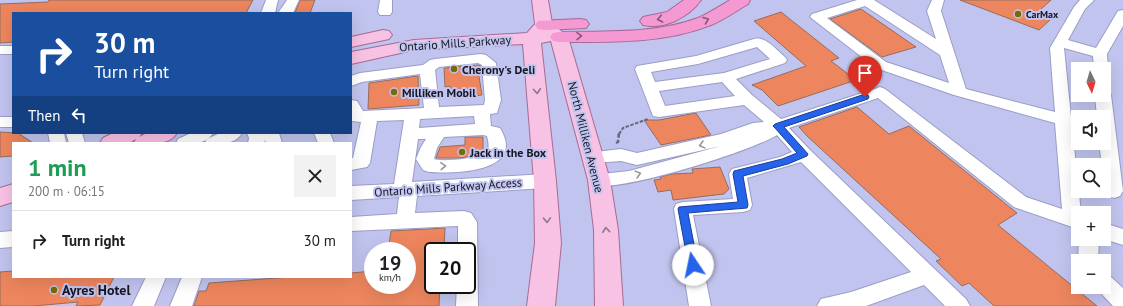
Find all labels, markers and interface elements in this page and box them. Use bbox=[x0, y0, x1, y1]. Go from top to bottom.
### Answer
place label: CarMax bbox=[1026, 8, 1059, 21]
marker: CarMax bbox=[1013, 9, 1023, 19]
one-way arrow bbox=[657, 14, 663, 23]
one-way arrow bbox=[703, 16, 710, 24]
text: 30 m bbox=[94, 24, 155, 61]
icon: right bbox=[28, 28, 80, 80]
street label: Ontario Mills Parkway bbox=[399, 32, 512, 54]
one-way arrow bbox=[576, 32, 582, 41]
pin bbox=[848, 56, 882, 97]
text: Turn right bbox=[94, 60, 169, 83]
place label: Cherony's Deli bbox=[462, 62, 535, 77]
icon: arrive bbox=[854, 62, 876, 84]
north arrow bbox=[1071, 62, 1111, 102]
map controls bbox=[1071, 62, 1111, 294]
marker: Cherony's Deli bbox=[449, 64, 459, 74]
street label: North Milliken Avenue bbox=[565, 80, 607, 194]
place label: Milliken Mobil bbox=[402, 85, 476, 100]
marker: Milliken Mobil bbox=[389, 87, 399, 97]
one-way arrow bbox=[532, 88, 541, 94]
icon: left bbox=[68, 104, 90, 126]
text: Then bbox=[28, 106, 60, 125]
button: sound bbox=[1071, 110, 1111, 150]
one-way arrow bbox=[699, 140, 706, 148]
place label: Jack in the Box bbox=[469, 145, 547, 160]
marker: Jack in the Box bbox=[457, 147, 467, 157]
text: 1 min bbox=[28, 152, 87, 183]
button: close bbox=[294, 155, 336, 197]
button: search bbox=[1071, 158, 1111, 198]
one-way arrow bbox=[440, 162, 446, 171]
one-way arrow bbox=[634, 171, 641, 179]
street label: Ontario Mills Parkway Access bbox=[374, 174, 522, 200]
text: 200 m · 06:15 bbox=[28, 183, 105, 200]
button: + bbox=[1071, 206, 1111, 246]
one-way arrow bbox=[542, 217, 551, 223]
one-way arrow bbox=[602, 227, 611, 233]
icon: right bbox=[28, 230, 50, 252]
text: Turn right bbox=[62, 231, 125, 250]
text: 30 m bbox=[303, 231, 336, 250]
speed limit sign: 20 bbox=[424, 242, 476, 294]
position arrow bbox=[672, 244, 714, 286]
text: 19 bbox=[379, 250, 401, 276]
button: − bbox=[1071, 254, 1111, 294]
text: km/h bbox=[379, 271, 401, 284]
place label: Ayres Hotel bbox=[62, 281, 131, 299]
marker: Ayres Hotel bbox=[49, 285, 59, 295]

